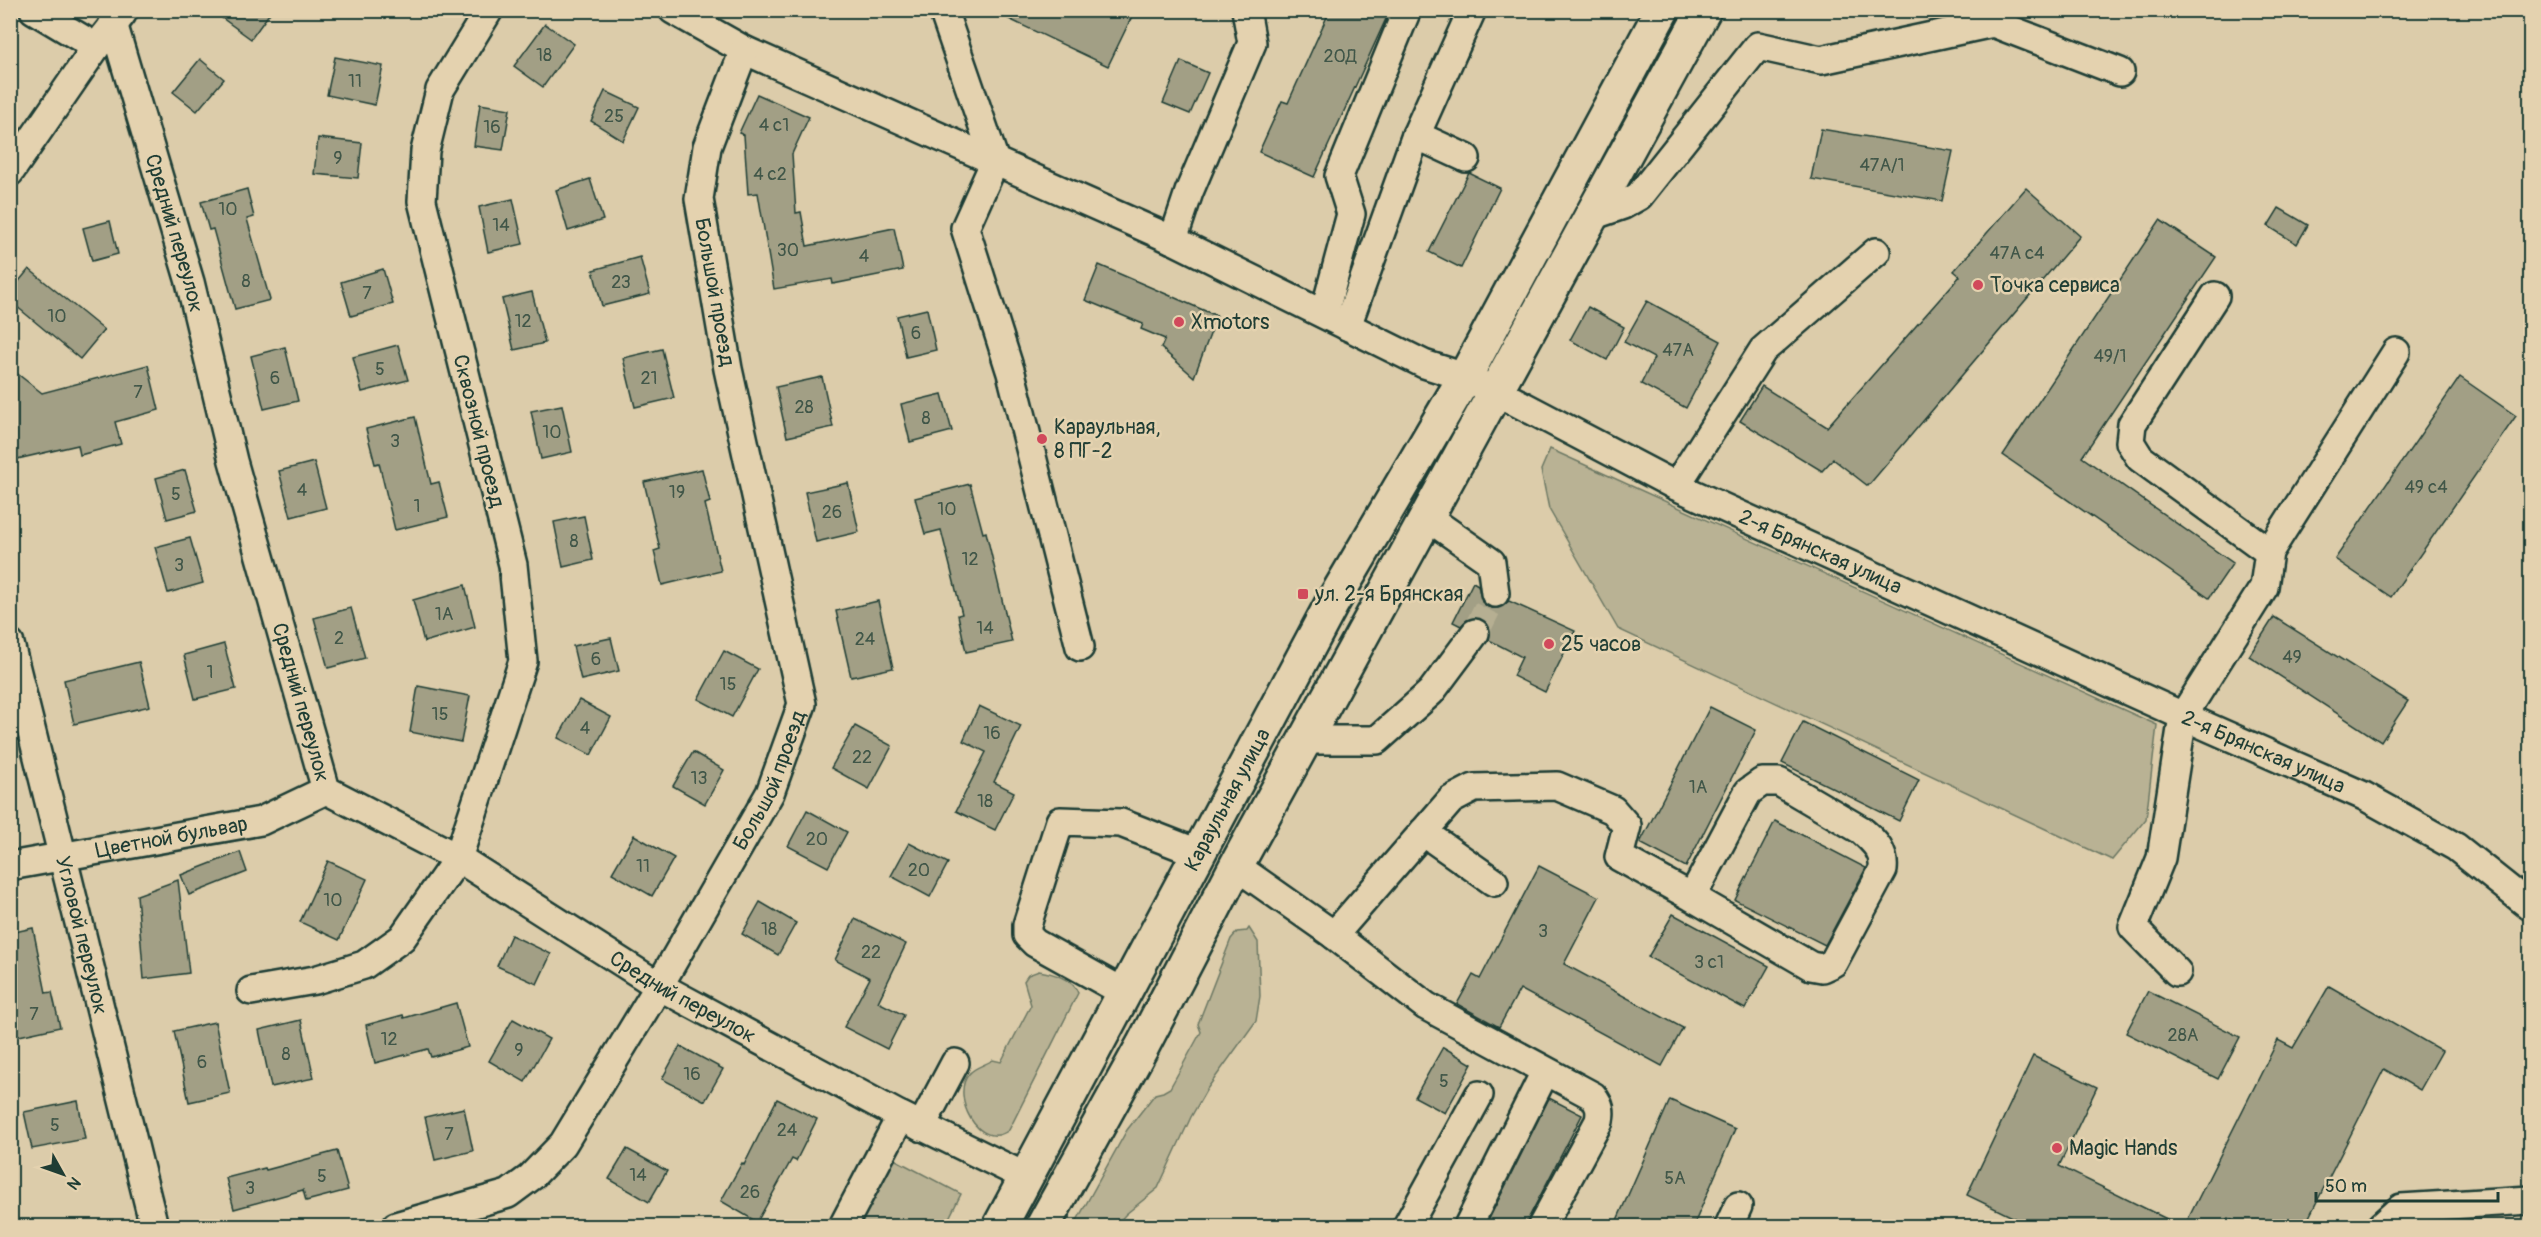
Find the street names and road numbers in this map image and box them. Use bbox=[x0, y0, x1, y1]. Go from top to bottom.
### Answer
street label: Средний переулок bbox=[139, 151, 210, 315]
street label: Большой проезд bbox=[688, 216, 741, 369]
street label: Сквозной проезд bbox=[446, 352, 511, 511]
street label: 2-я Брянская улица bbox=[1735, 503, 1906, 601]
street label: Средний переулок bbox=[265, 620, 336, 785]
street label: 2-я Брянская улица bbox=[2177, 704, 2349, 800]
street label: Большой проезд bbox=[727, 707, 813, 855]
street label: Караульная улица bbox=[1179, 724, 1277, 876]
street label: Цветной бульвар bbox=[93, 811, 250, 864]
street label: Угловой переулок bbox=[49, 854, 114, 1017]
street label: Средний переулок bbox=[604, 945, 760, 1050]

